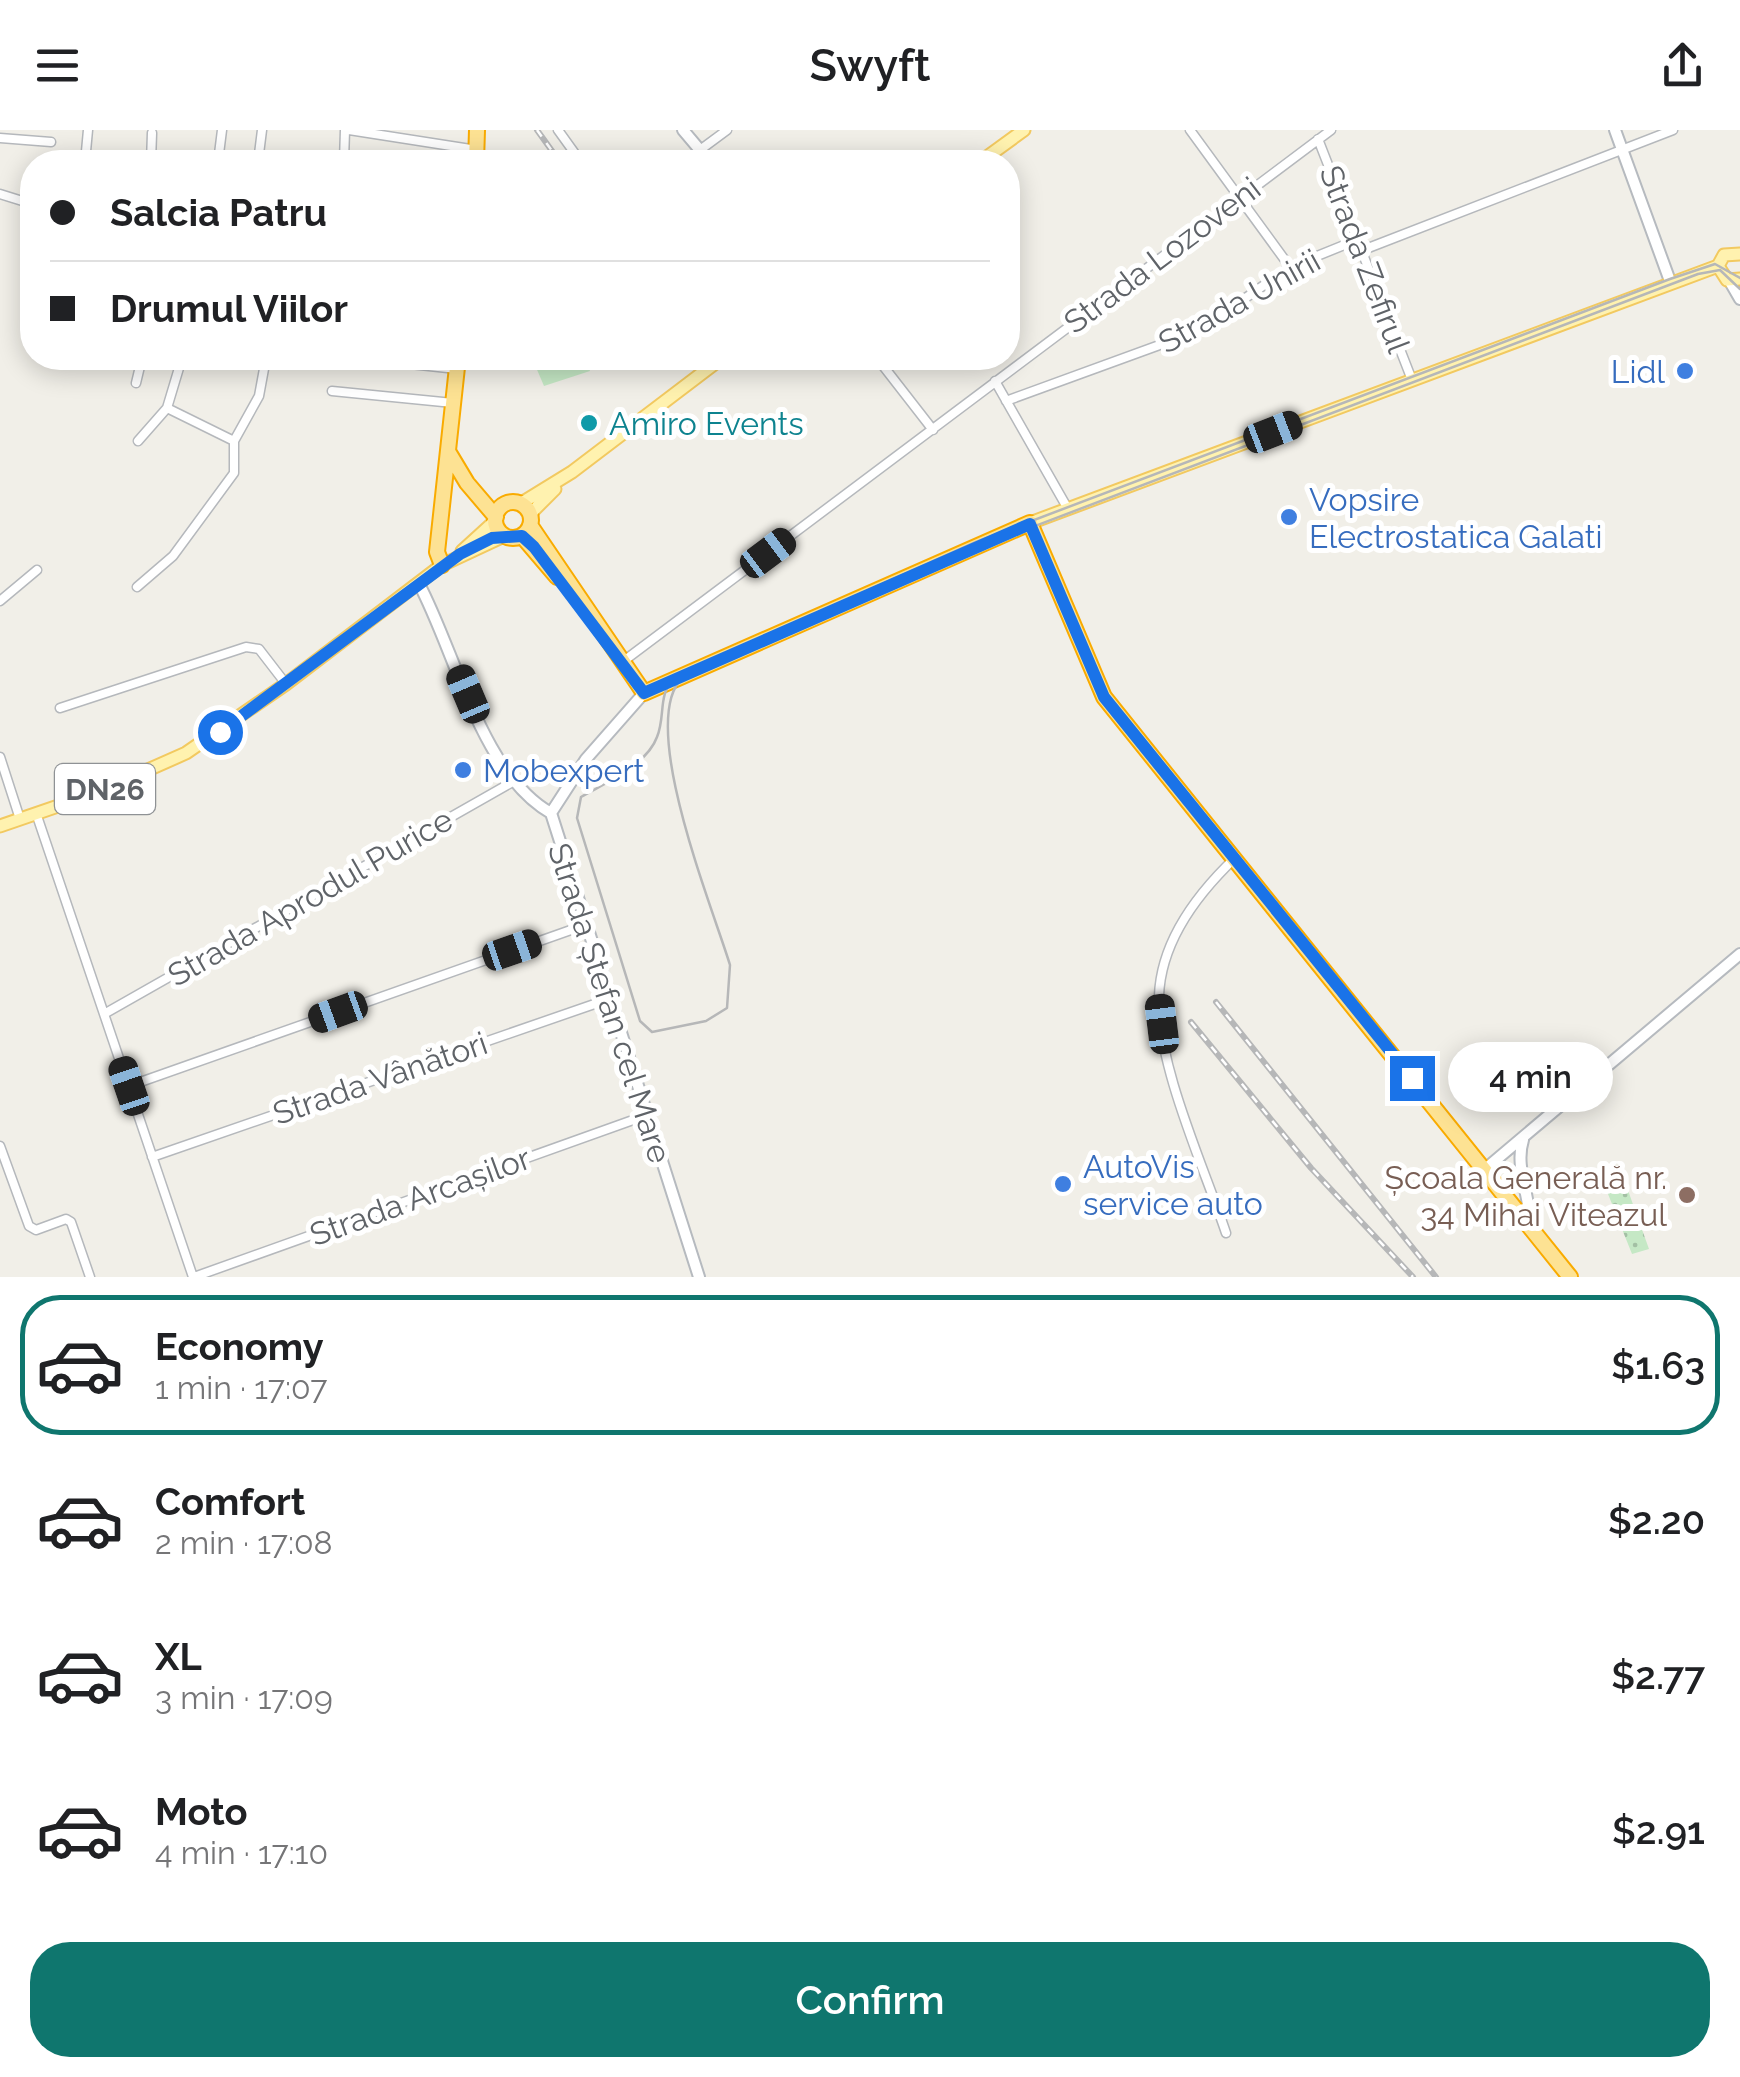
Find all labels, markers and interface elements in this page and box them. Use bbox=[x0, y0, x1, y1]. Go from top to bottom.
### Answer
icon: menu bbox=[30, 38, 85, 93]
icon: share bbox=[1655, 38, 1710, 93]
text: Swyft bbox=[809, 39, 931, 92]
street label: Strada Zefirul bbox=[1312, 160, 1418, 358]
street label: Strada Lozoveni bbox=[1057, 169, 1267, 341]
text: Salcia Patru bbox=[110, 190, 327, 235]
street label: Strada Unirii bbox=[1152, 241, 1326, 361]
text: Drumul Viilor bbox=[110, 286, 348, 331]
place label: Lidl bbox=[1611, 353, 1665, 390]
marker: Lidl bbox=[1674, 360, 1696, 382]
place label: Amiro Events bbox=[609, 405, 804, 442]
car bbox=[1240, 407, 1306, 457]
marker: Amiro Events bbox=[578, 412, 600, 434]
place label: Vopsire Electrostatica Galati bbox=[1309, 481, 1602, 555]
marker: Vopsire Electrostatica Galati bbox=[1278, 506, 1300, 528]
car bbox=[735, 523, 801, 583]
car bbox=[442, 661, 494, 727]
route start bbox=[198, 710, 243, 755]
place label: Mobexpert bbox=[483, 752, 645, 789]
marker: Mobexpert bbox=[452, 759, 474, 781]
road number: DN26 bbox=[55, 764, 155, 814]
street label: Strada Aprodul Purice bbox=[161, 800, 459, 994]
street label: Strada Ștefan cel Mare bbox=[541, 839, 679, 1167]
car bbox=[479, 926, 545, 974]
car bbox=[305, 988, 371, 1036]
car bbox=[1143, 992, 1181, 1056]
street label: Strada Vânători bbox=[268, 1024, 492, 1132]
callout: 4 min bbox=[1447, 1043, 1612, 1113]
car bbox=[105, 1053, 153, 1119]
route end bbox=[1390, 1056, 1435, 1101]
text: 4 min bbox=[1489, 1058, 1572, 1095]
street label: Strada Arcașilor bbox=[305, 1139, 535, 1253]
place label: AutoVis service auto bbox=[1083, 1148, 1263, 1222]
place label: Școala Generală nr. 34 Mihai Viteazul bbox=[1385, 1159, 1667, 1233]
marker: AutoVis service auto bbox=[1052, 1173, 1074, 1195]
marker: Școala Generală nr. 34 Mihai Viteazul bbox=[1676, 1184, 1698, 1206]
icon: car bbox=[35, 1320, 125, 1410]
text: Economy bbox=[155, 1324, 324, 1369]
text: $1.63 bbox=[1611, 1343, 1705, 1388]
text: 1 min · 17:07 bbox=[155, 1369, 327, 1406]
icon: car bbox=[35, 1475, 125, 1565]
text: Comfort bbox=[155, 1479, 305, 1524]
text: $2.20 bbox=[1608, 1498, 1705, 1543]
text: 2 min · 17:08 bbox=[155, 1524, 332, 1561]
icon: car bbox=[35, 1630, 125, 1720]
text: XL bbox=[155, 1634, 202, 1679]
text: $2.77 bbox=[1611, 1653, 1705, 1698]
text: 3 min · 17:09 bbox=[155, 1679, 333, 1716]
icon: car bbox=[35, 1785, 125, 1875]
text: Moto bbox=[155, 1789, 248, 1834]
text: $2.91 bbox=[1612, 1808, 1705, 1853]
text: 4 min · 17:10 bbox=[155, 1834, 328, 1871]
button: Confirm bbox=[30, 1942, 1710, 2057]

